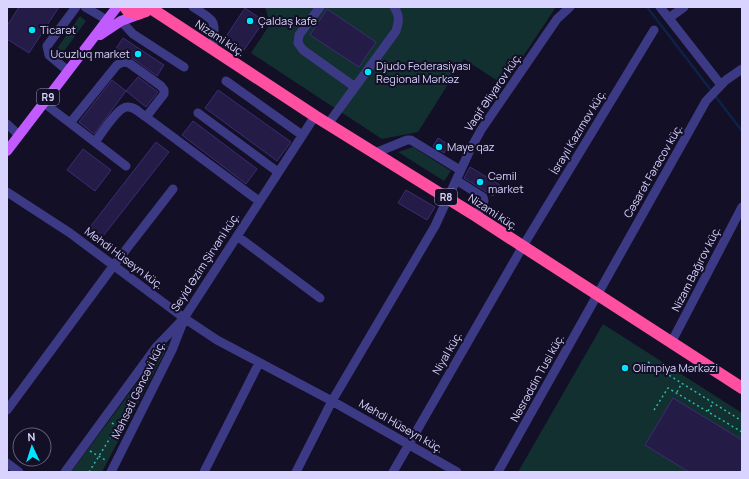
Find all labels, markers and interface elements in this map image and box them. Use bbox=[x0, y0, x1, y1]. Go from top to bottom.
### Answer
place label: Çaldaş kafe bbox=[258, 13, 317, 28]
street label: Nizami küç. bbox=[193, 16, 248, 59]
marker: Çaldaş kafe bbox=[245, 16, 255, 26]
place label: Ticarət bbox=[40, 22, 76, 37]
marker: Ticarət bbox=[27, 25, 37, 35]
place label: Ucuzluq market bbox=[50, 46, 130, 61]
marker: Ucuzluq market bbox=[133, 49, 143, 59]
street label: Vaqif Əliyarov küç. bbox=[461, 50, 524, 134]
place label: Djudo Federasiyası Regional Mərkəz bbox=[376, 58, 471, 86]
marker: Djudo Federasiyası Regional Mərkəz bbox=[363, 67, 373, 77]
street label: İsrayıl Kazımov küç. bbox=[546, 87, 609, 177]
road number: R9 bbox=[37, 89, 59, 105]
street label: Cəsarət Fərəcov küç. bbox=[620, 121, 686, 220]
place label: Maye qaz bbox=[447, 139, 495, 154]
marker: Maye qaz bbox=[434, 142, 444, 152]
place label: Cəmil market bbox=[488, 168, 524, 196]
marker: Cəmil market bbox=[475, 177, 485, 187]
road number: R8 bbox=[435, 189, 457, 205]
street label: Nizami küç. bbox=[466, 190, 521, 233]
street label: Seyid Əzim Şirvani küç. bbox=[167, 209, 242, 314]
street label: Mehdi Hüseyn küç. bbox=[82, 223, 167, 292]
street label: Nizam Bağırov küç. bbox=[668, 224, 724, 314]
street label: Niyal küç. bbox=[428, 329, 465, 377]
street label: Nəsrəddin Tusi küç. bbox=[506, 331, 567, 424]
street label: Məhsəti Gəncəvi küç. bbox=[107, 338, 168, 441]
place label: Olimpiya Mərkəzi bbox=[633, 360, 718, 375]
marker: Olimpiya Mərkəzi bbox=[620, 363, 630, 373]
street label: Mehdi Hüseyn küç. bbox=[356, 395, 446, 456]
north arrow bbox=[12, 427, 52, 467]
text: N bbox=[27, 429, 36, 444]

